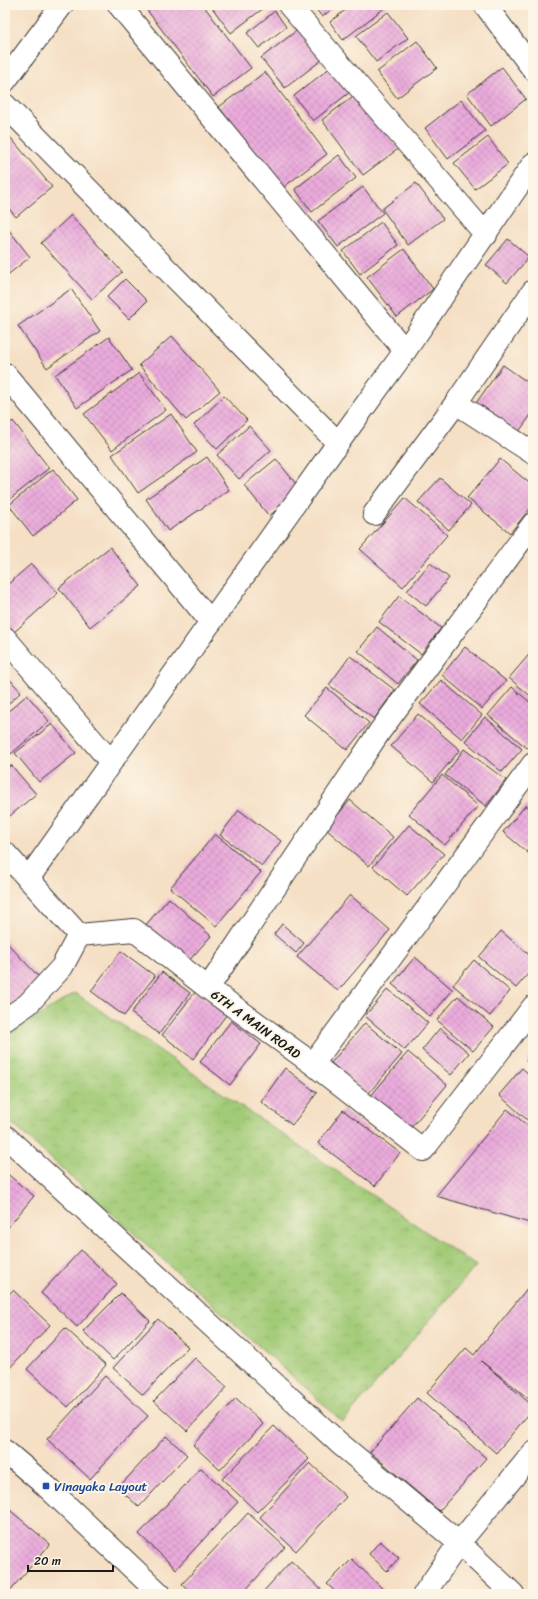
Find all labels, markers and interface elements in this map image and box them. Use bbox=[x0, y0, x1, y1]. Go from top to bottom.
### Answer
street label: 6TH A MAIN ROAD bbox=[206, 983, 306, 1065]
place label: Vinayaka Layout bbox=[54, 1475, 148, 1498]
marker: Vinayaka Layout bbox=[41, 1481, 51, 1491]
scale bar bbox=[28, 1547, 113, 1573]
text: 20 m bbox=[34, 1550, 61, 1572]

